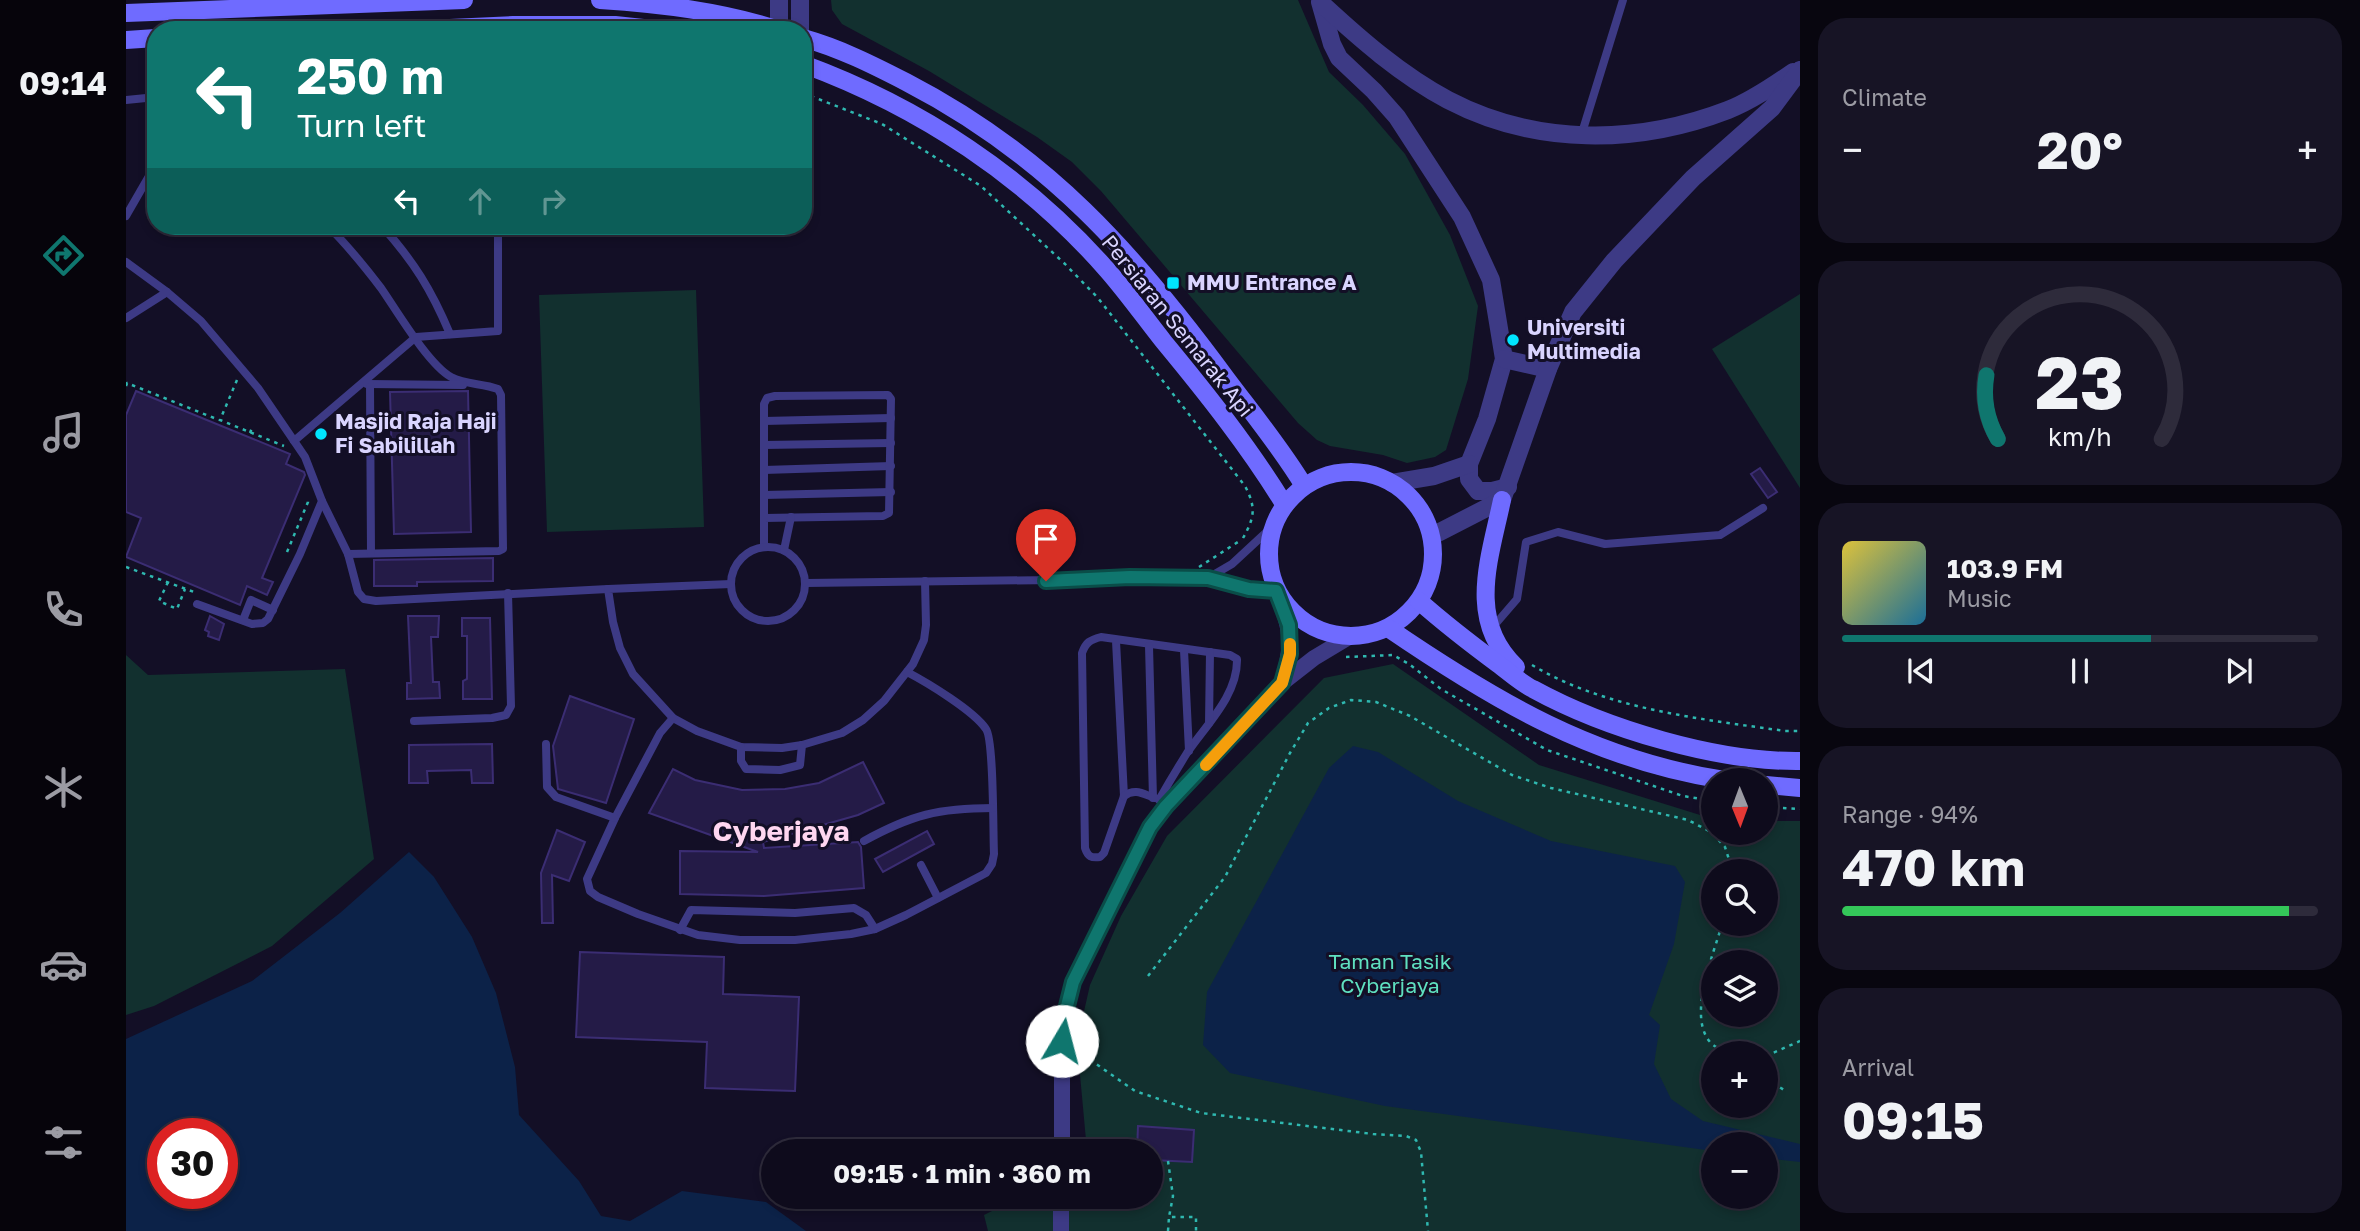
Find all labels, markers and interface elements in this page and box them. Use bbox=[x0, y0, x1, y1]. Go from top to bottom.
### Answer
text: 250 m bbox=[297, 46, 444, 105]
icon: left bbox=[182, 49, 273, 140]
text: 09:14 bbox=[19, 64, 107, 102]
text: Climate bbox=[1842, 83, 1927, 111]
text: Turn left bbox=[297, 106, 426, 144]
text: 20° bbox=[2037, 118, 2123, 180]
text: − bbox=[1842, 127, 1863, 172]
text: + bbox=[2297, 127, 2318, 172]
icon: left bbox=[388, 182, 426, 220]
icon: ahead bbox=[461, 182, 499, 220]
icon: right bbox=[534, 182, 572, 220]
street label: Persiaran Semarak Api bbox=[1096, 229, 1259, 421]
icon: directions bbox=[39, 231, 88, 280]
place label: MMU Entrance A bbox=[1187, 269, 1357, 295]
marker: MMU Entrance A bbox=[1165, 275, 1181, 291]
place label: Universiti Multimedia bbox=[1527, 314, 1641, 364]
marker: Universiti Multimedia bbox=[1505, 332, 1521, 348]
text: 23 bbox=[2036, 338, 2124, 425]
icon: music bbox=[39, 408, 88, 457]
place label: Masjid Raja Haji Fi Sabilillah bbox=[335, 408, 497, 458]
text: km/h bbox=[2048, 421, 2112, 452]
marker: Masjid Raja Haji Fi Sabilillah bbox=[313, 426, 329, 442]
pin bbox=[1016, 509, 1076, 581]
icon: arrive bbox=[1027, 520, 1065, 558]
text: 103.9 FM bbox=[1947, 553, 2063, 584]
text: Music bbox=[1947, 584, 2012, 612]
icon: phone bbox=[39, 585, 88, 634]
icon: previous bbox=[1902, 652, 1940, 690]
icon: pause bbox=[2061, 652, 2099, 690]
icon: next bbox=[2220, 652, 2258, 690]
icon: climate bbox=[39, 763, 88, 812]
north arrow bbox=[1701, 768, 1778, 845]
map controls bbox=[1701, 768, 1778, 1209]
text: Range · 94% bbox=[1842, 800, 1978, 828]
district label: Cyberjaya bbox=[713, 814, 849, 847]
text: 470 km bbox=[1842, 835, 2025, 897]
button: search bbox=[1701, 859, 1778, 936]
icon: car bbox=[39, 940, 88, 989]
park label: Taman Tasik Cyberjaya bbox=[1328, 948, 1452, 998]
button: layers bbox=[1701, 950, 1778, 1027]
position arrow bbox=[1025, 1004, 1099, 1078]
button: + bbox=[1701, 1041, 1778, 1118]
text: Arrival bbox=[1842, 1053, 1914, 1081]
text: 09:15 bbox=[1842, 1088, 1984, 1150]
icon: filters bbox=[39, 1118, 88, 1167]
speed limit sign: 30 bbox=[147, 1118, 238, 1209]
button: − bbox=[1701, 1132, 1778, 1209]
text: 09:15 · 1 min · 360 m bbox=[833, 1158, 1091, 1189]

